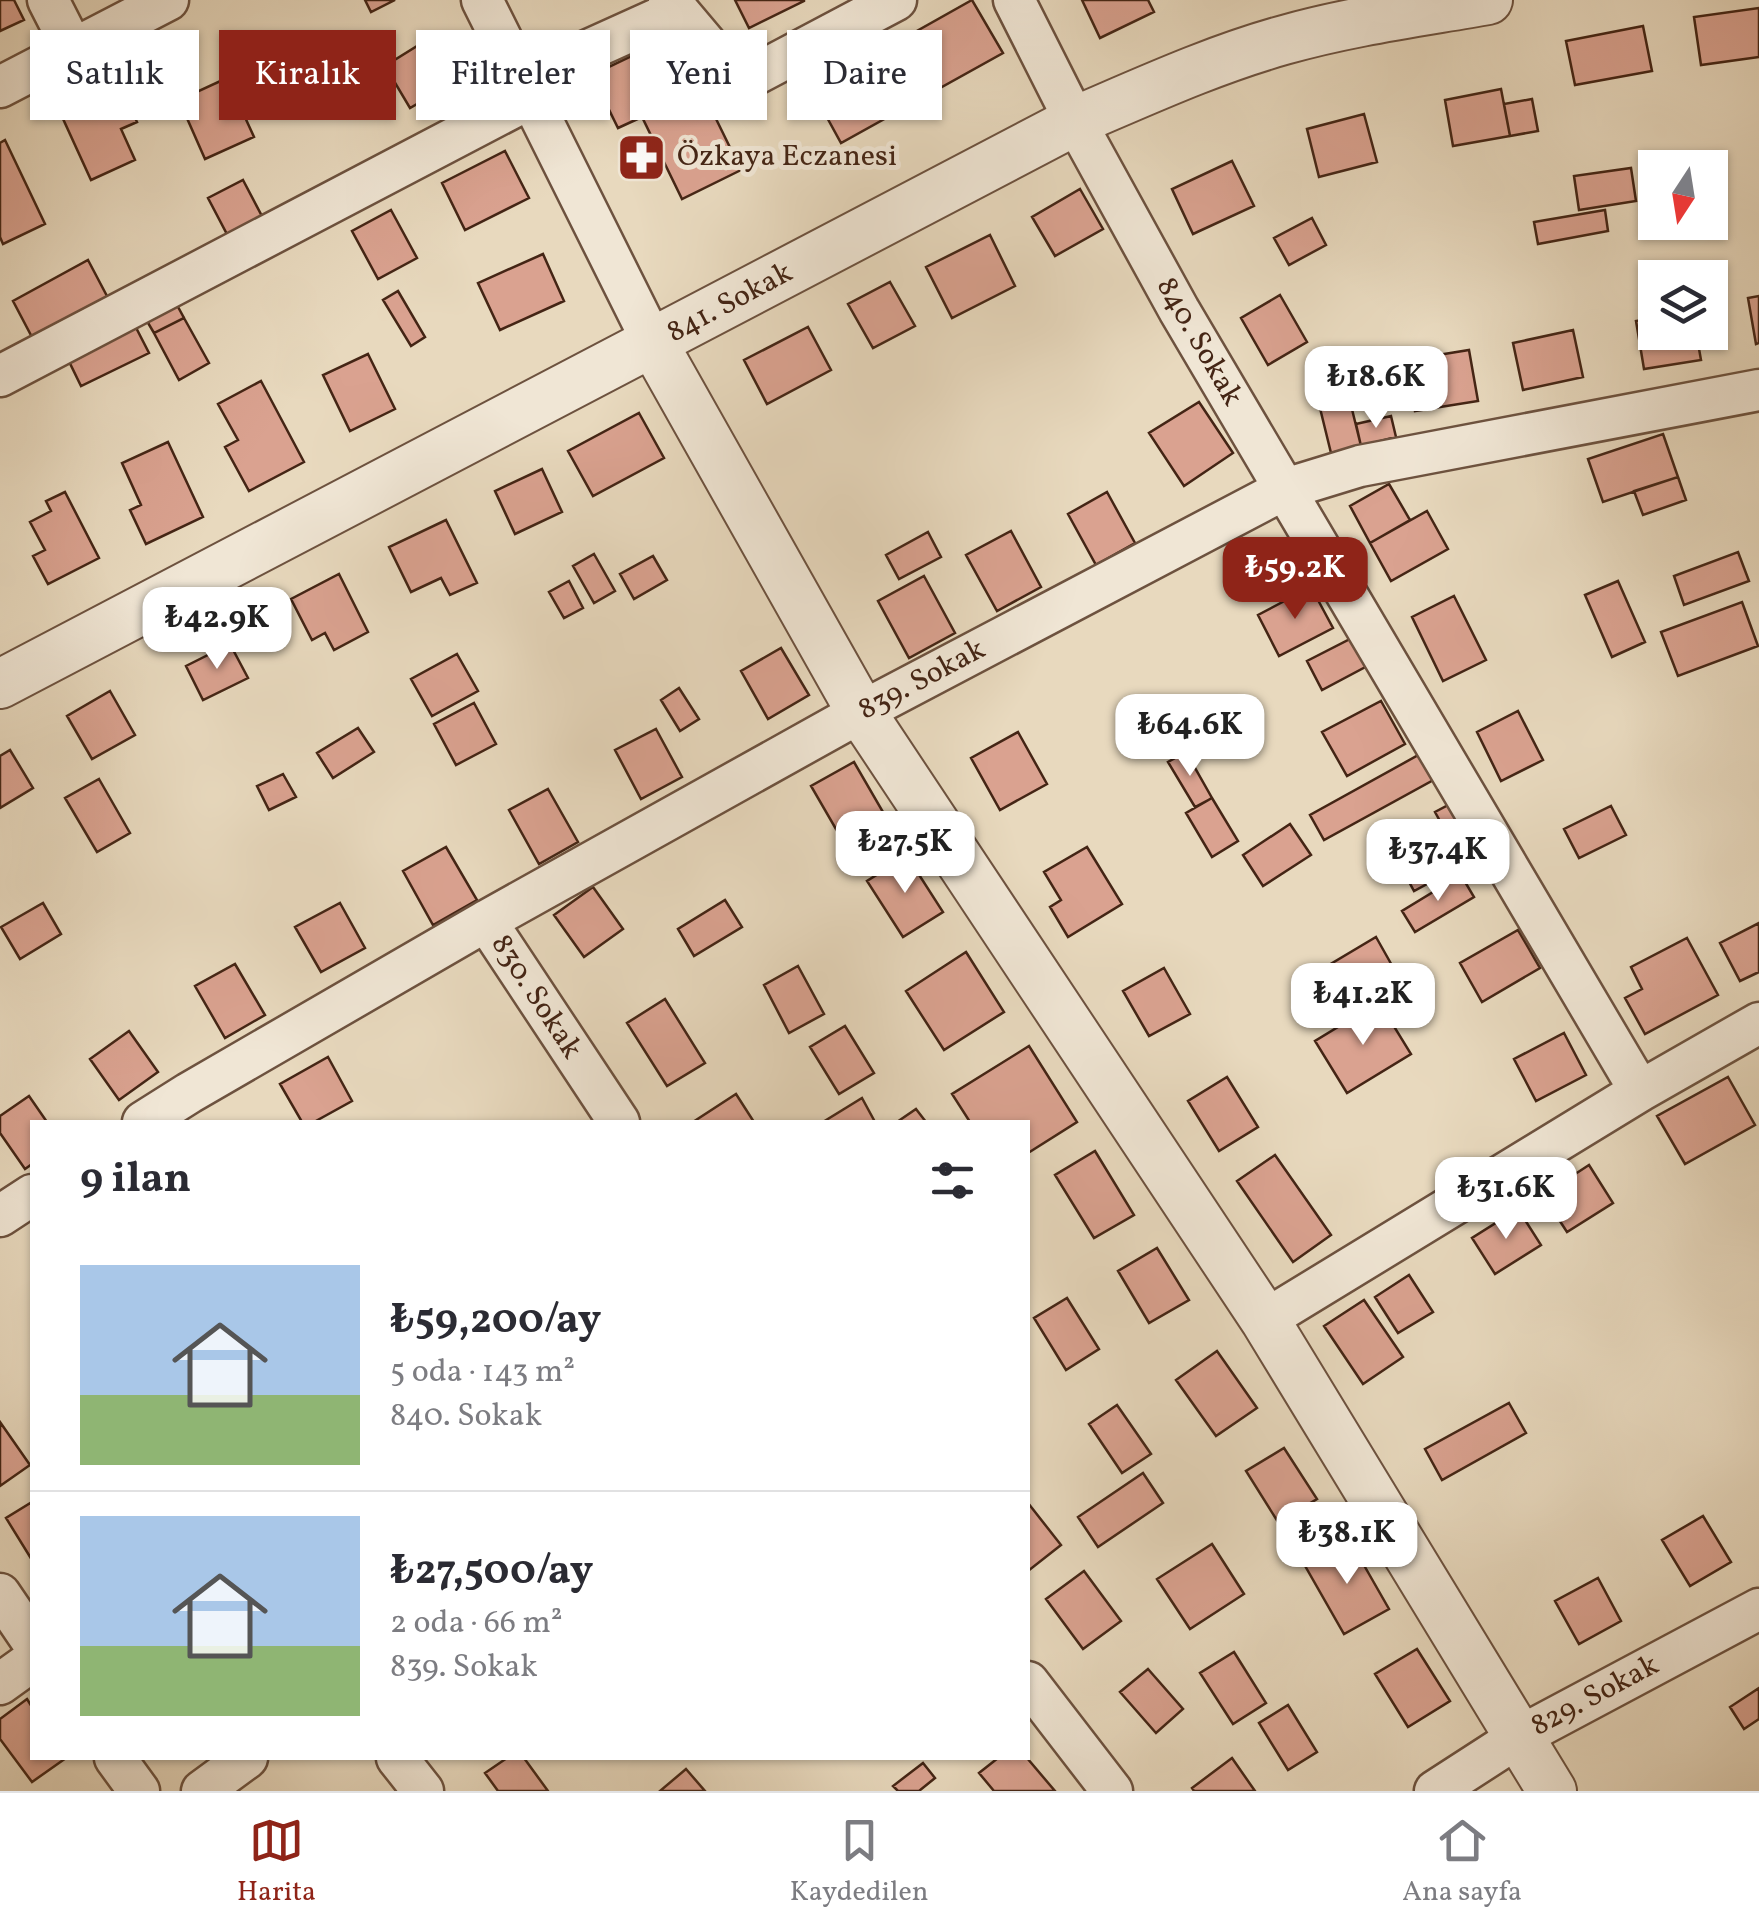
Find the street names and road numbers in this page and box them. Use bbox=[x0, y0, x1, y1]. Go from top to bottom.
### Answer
street label: 841. Sokak bbox=[660, 252, 800, 354]
street label: 840. Sokak bbox=[1145, 270, 1253, 414]
street label: 839. Sokak bbox=[851, 629, 993, 731]
street label: 830. Sokak bbox=[480, 926, 592, 1068]
street label: 829. Sokak bbox=[1524, 1645, 1666, 1747]

